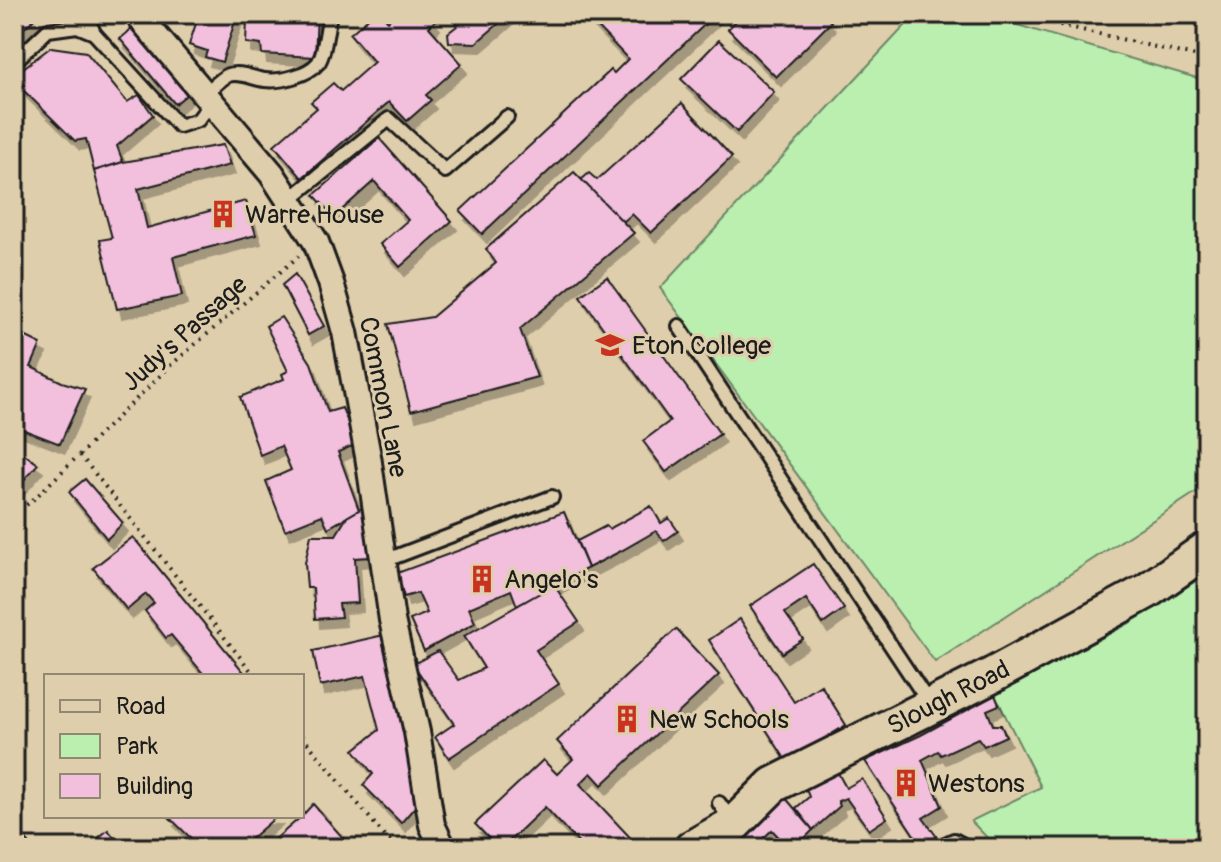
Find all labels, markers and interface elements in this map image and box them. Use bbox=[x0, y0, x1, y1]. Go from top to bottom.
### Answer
building icon: Warre House bbox=[208, 199, 238, 229]
place label: Warre House bbox=[245, 199, 384, 231]
street label: Judy's Passage bbox=[115, 269, 254, 398]
street label: Common Lane bbox=[352, 314, 414, 480]
school or university icon: Eton College bbox=[595, 330, 625, 360]
place label: Eton College bbox=[632, 330, 771, 362]
building icon: Angelo's bbox=[467, 564, 497, 594]
place label: Angelo's bbox=[504, 564, 599, 596]
street label: Slough Road bbox=[882, 653, 1015, 742]
legend bbox=[44, 674, 304, 818]
text: Road bbox=[116, 692, 166, 721]
building icon: New Schools bbox=[612, 704, 642, 734]
place label: New Schools bbox=[649, 704, 789, 736]
text: Park bbox=[116, 732, 158, 761]
building icon: Westons bbox=[891, 768, 921, 798]
place label: Westons bbox=[928, 768, 1025, 800]
text: Building bbox=[116, 772, 193, 801]

